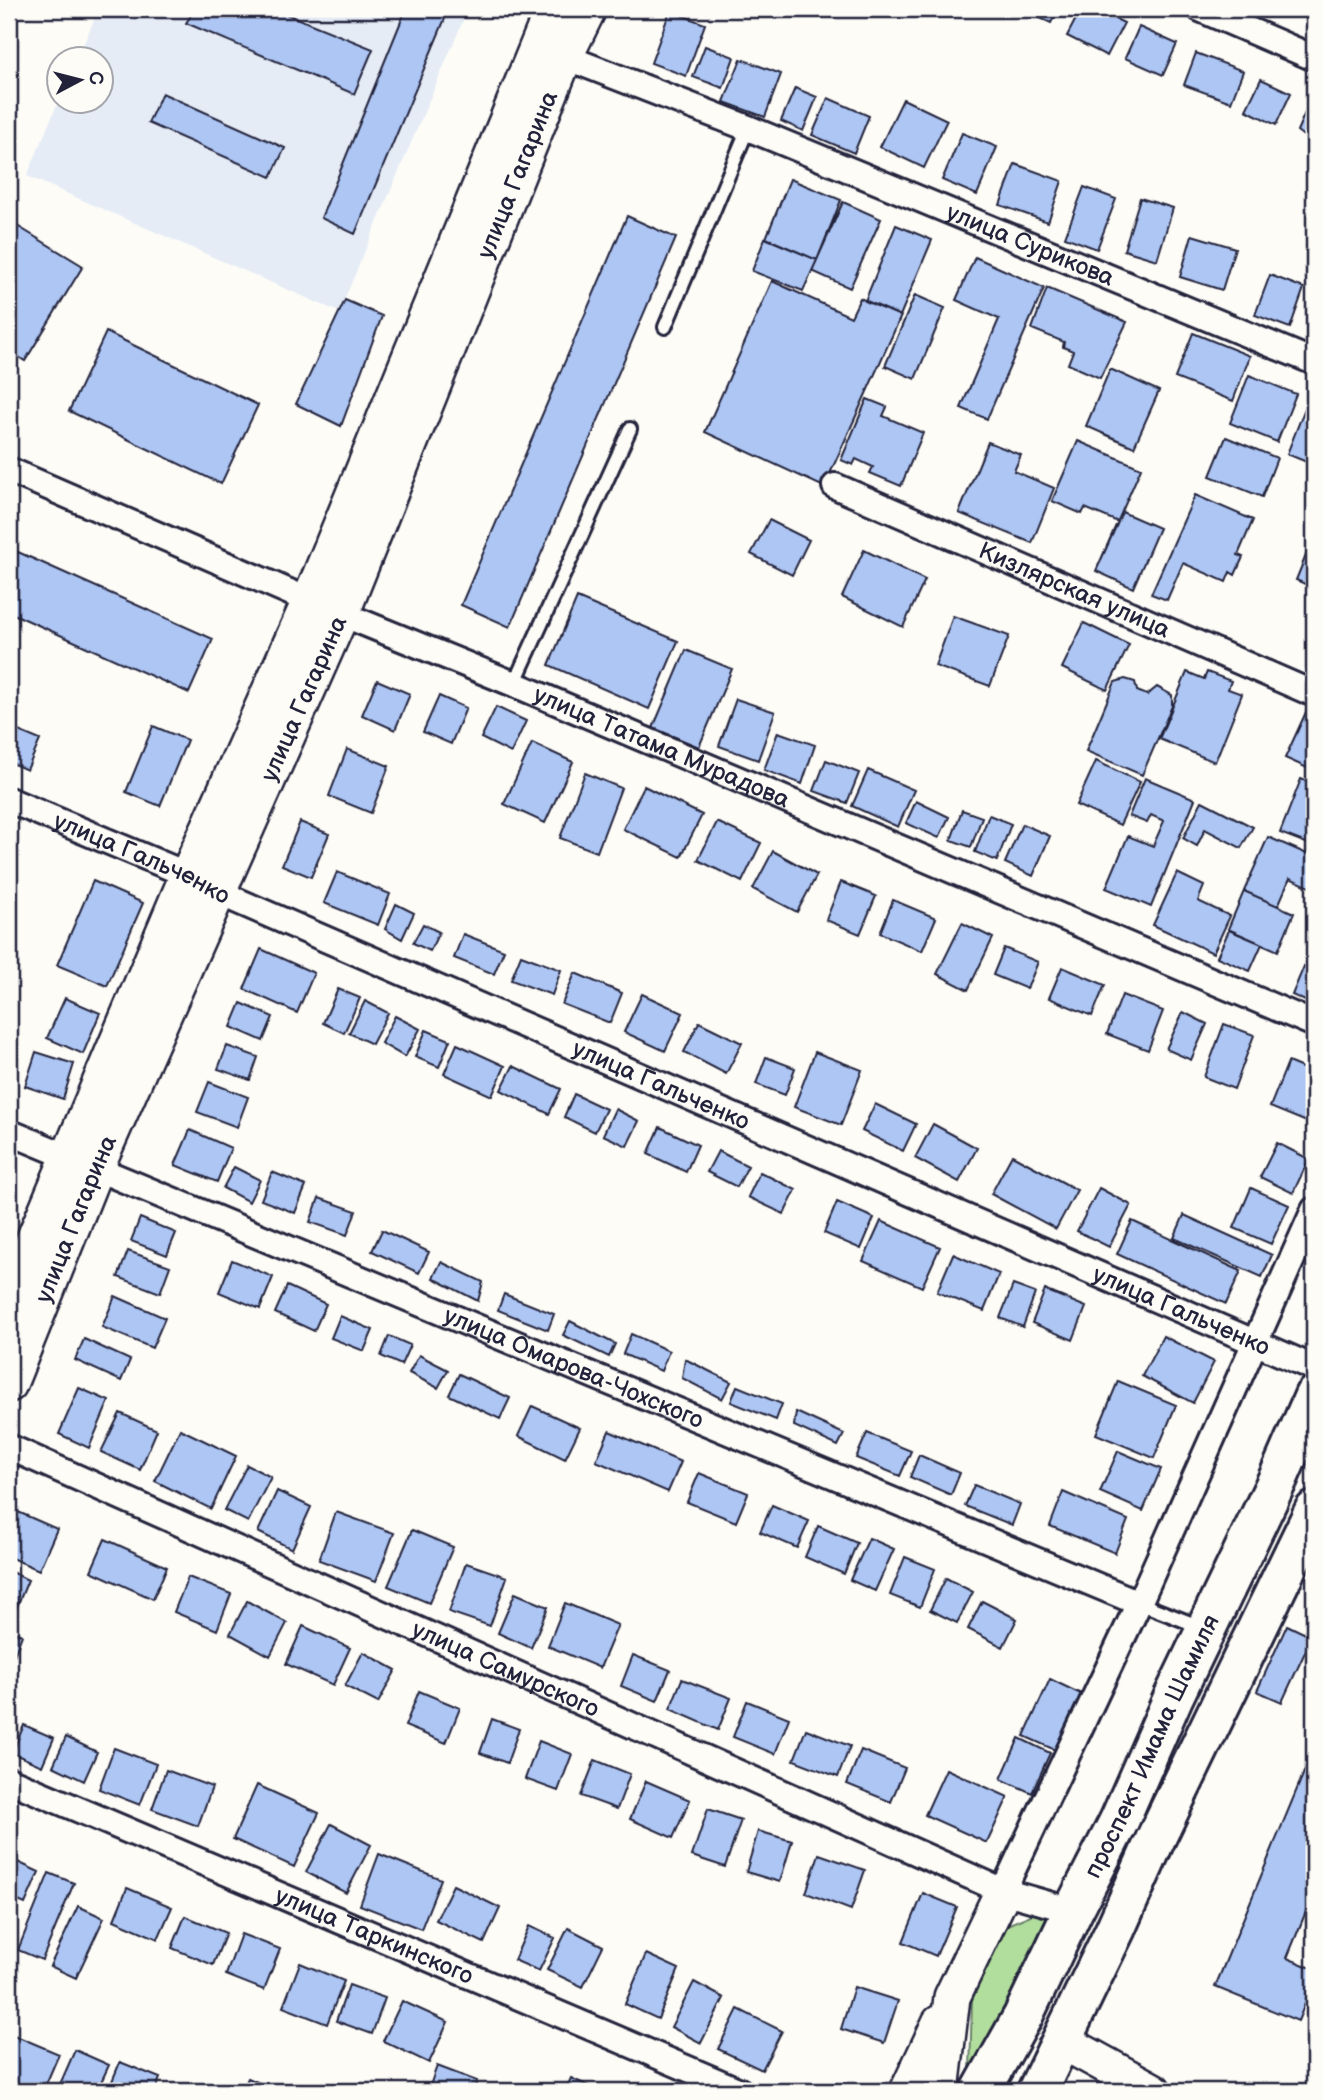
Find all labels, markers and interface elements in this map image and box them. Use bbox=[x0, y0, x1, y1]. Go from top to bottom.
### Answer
north arrow bbox=[46, 46, 116, 116]
text: С bbox=[83, 70, 108, 86]
street label: улица Гагарина bbox=[471, 87, 564, 263]
street label: улица Сурикова bbox=[942, 197, 1119, 292]
street label: Кизлярская улица bbox=[974, 536, 1174, 644]
street label: улица Гагарина bbox=[254, 611, 353, 786]
street label: улица Татама Мурадова bbox=[529, 680, 794, 814]
street label: улица Гальченко bbox=[49, 806, 234, 910]
street label: улица Гальченко bbox=[568, 1034, 754, 1136]
street label: улица Гагарина bbox=[29, 1131, 123, 1307]
street label: улица Гальченко bbox=[1088, 1259, 1274, 1362]
street label: улица Омарова-Чохского bbox=[440, 1300, 708, 1434]
street label: проспект Имама Шамиля bbox=[1078, 1610, 1225, 1883]
street label: улица Самурского bbox=[408, 1614, 604, 1723]
street label: улица Таркинского bbox=[271, 1880, 478, 1990]

